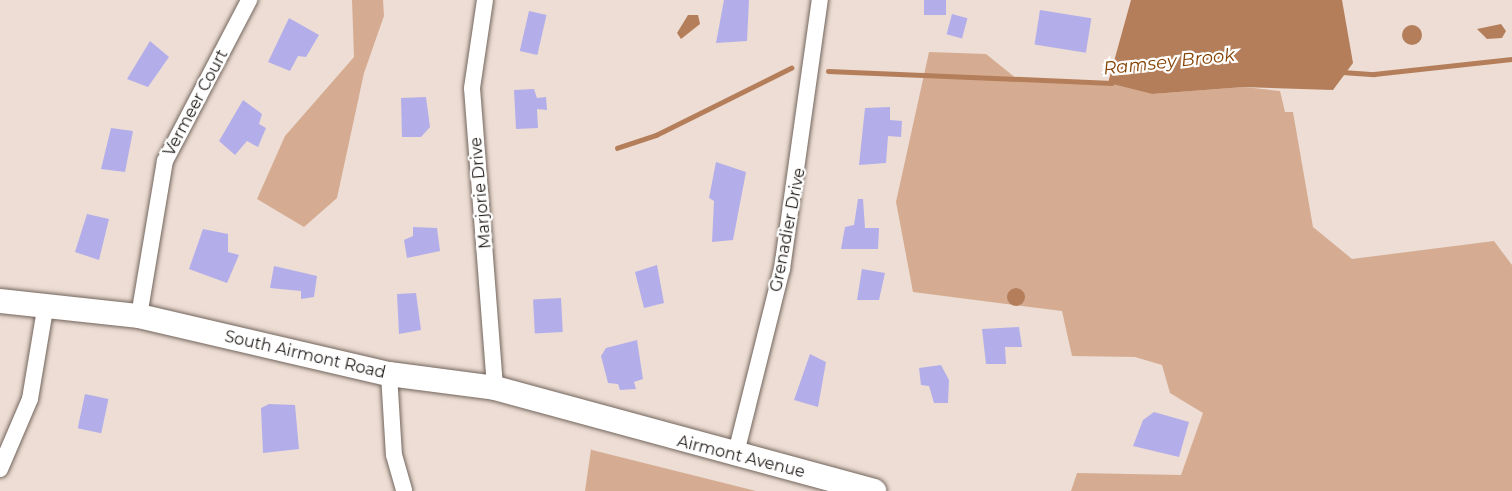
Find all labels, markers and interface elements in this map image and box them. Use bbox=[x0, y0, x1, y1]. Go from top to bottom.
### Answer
water label: Ramsey Brook bbox=[1102, 44, 1236, 80]
street label: Vermeer Court bbox=[160, 46, 232, 160]
street label: Marjorie Drive bbox=[467, 136, 495, 250]
street label: Grenadier Drive bbox=[767, 166, 809, 294]
street label: South Airmont Road bbox=[223, 327, 387, 383]
street label: Airmont Avenue bbox=[675, 432, 807, 482]

